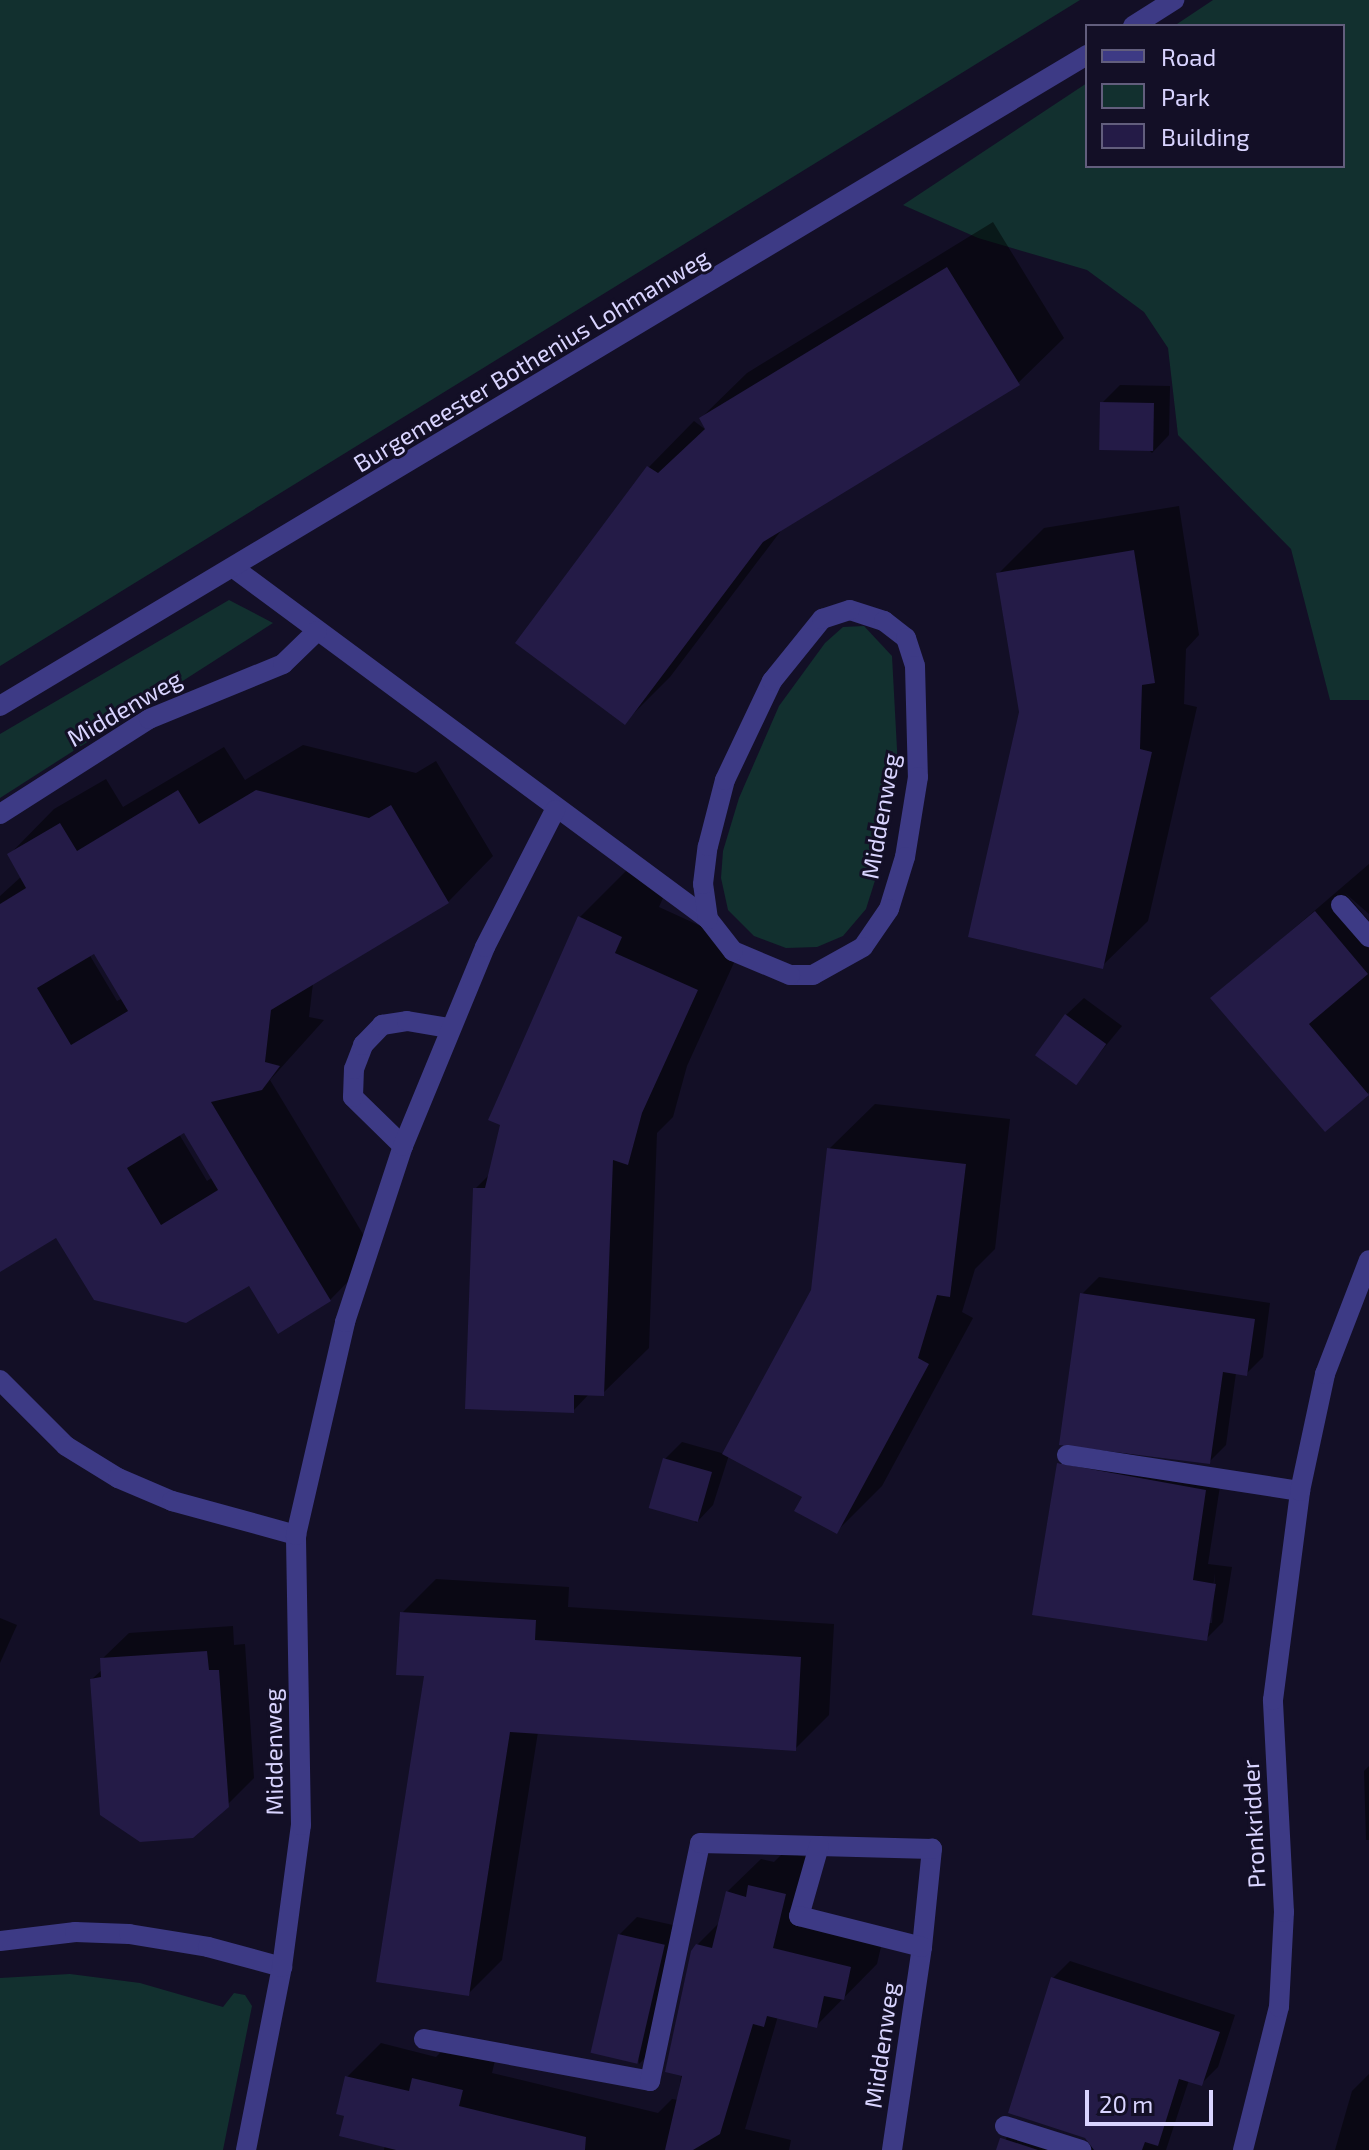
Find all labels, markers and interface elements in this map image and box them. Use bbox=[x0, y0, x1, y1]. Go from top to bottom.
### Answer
legend bbox=[1085, 24, 1345, 168]
text: Road bbox=[1161, 42, 1216, 71]
text: Park bbox=[1161, 82, 1210, 111]
text: Building bbox=[1161, 122, 1250, 151]
street label: Burgemeester Bothenius Lohmanweg bbox=[348, 242, 714, 478]
street label: Middenweg bbox=[62, 664, 186, 752]
street label: Middenweg bbox=[855, 751, 905, 881]
street label: Middenweg bbox=[257, 1688, 289, 1816]
street label: Pronkridder bbox=[1235, 1759, 1271, 1889]
street label: Middenweg bbox=[858, 1980, 904, 2110]
scale bar bbox=[1089, 2074, 1217, 2124]
text: 20 m bbox=[1099, 2089, 1153, 2118]

